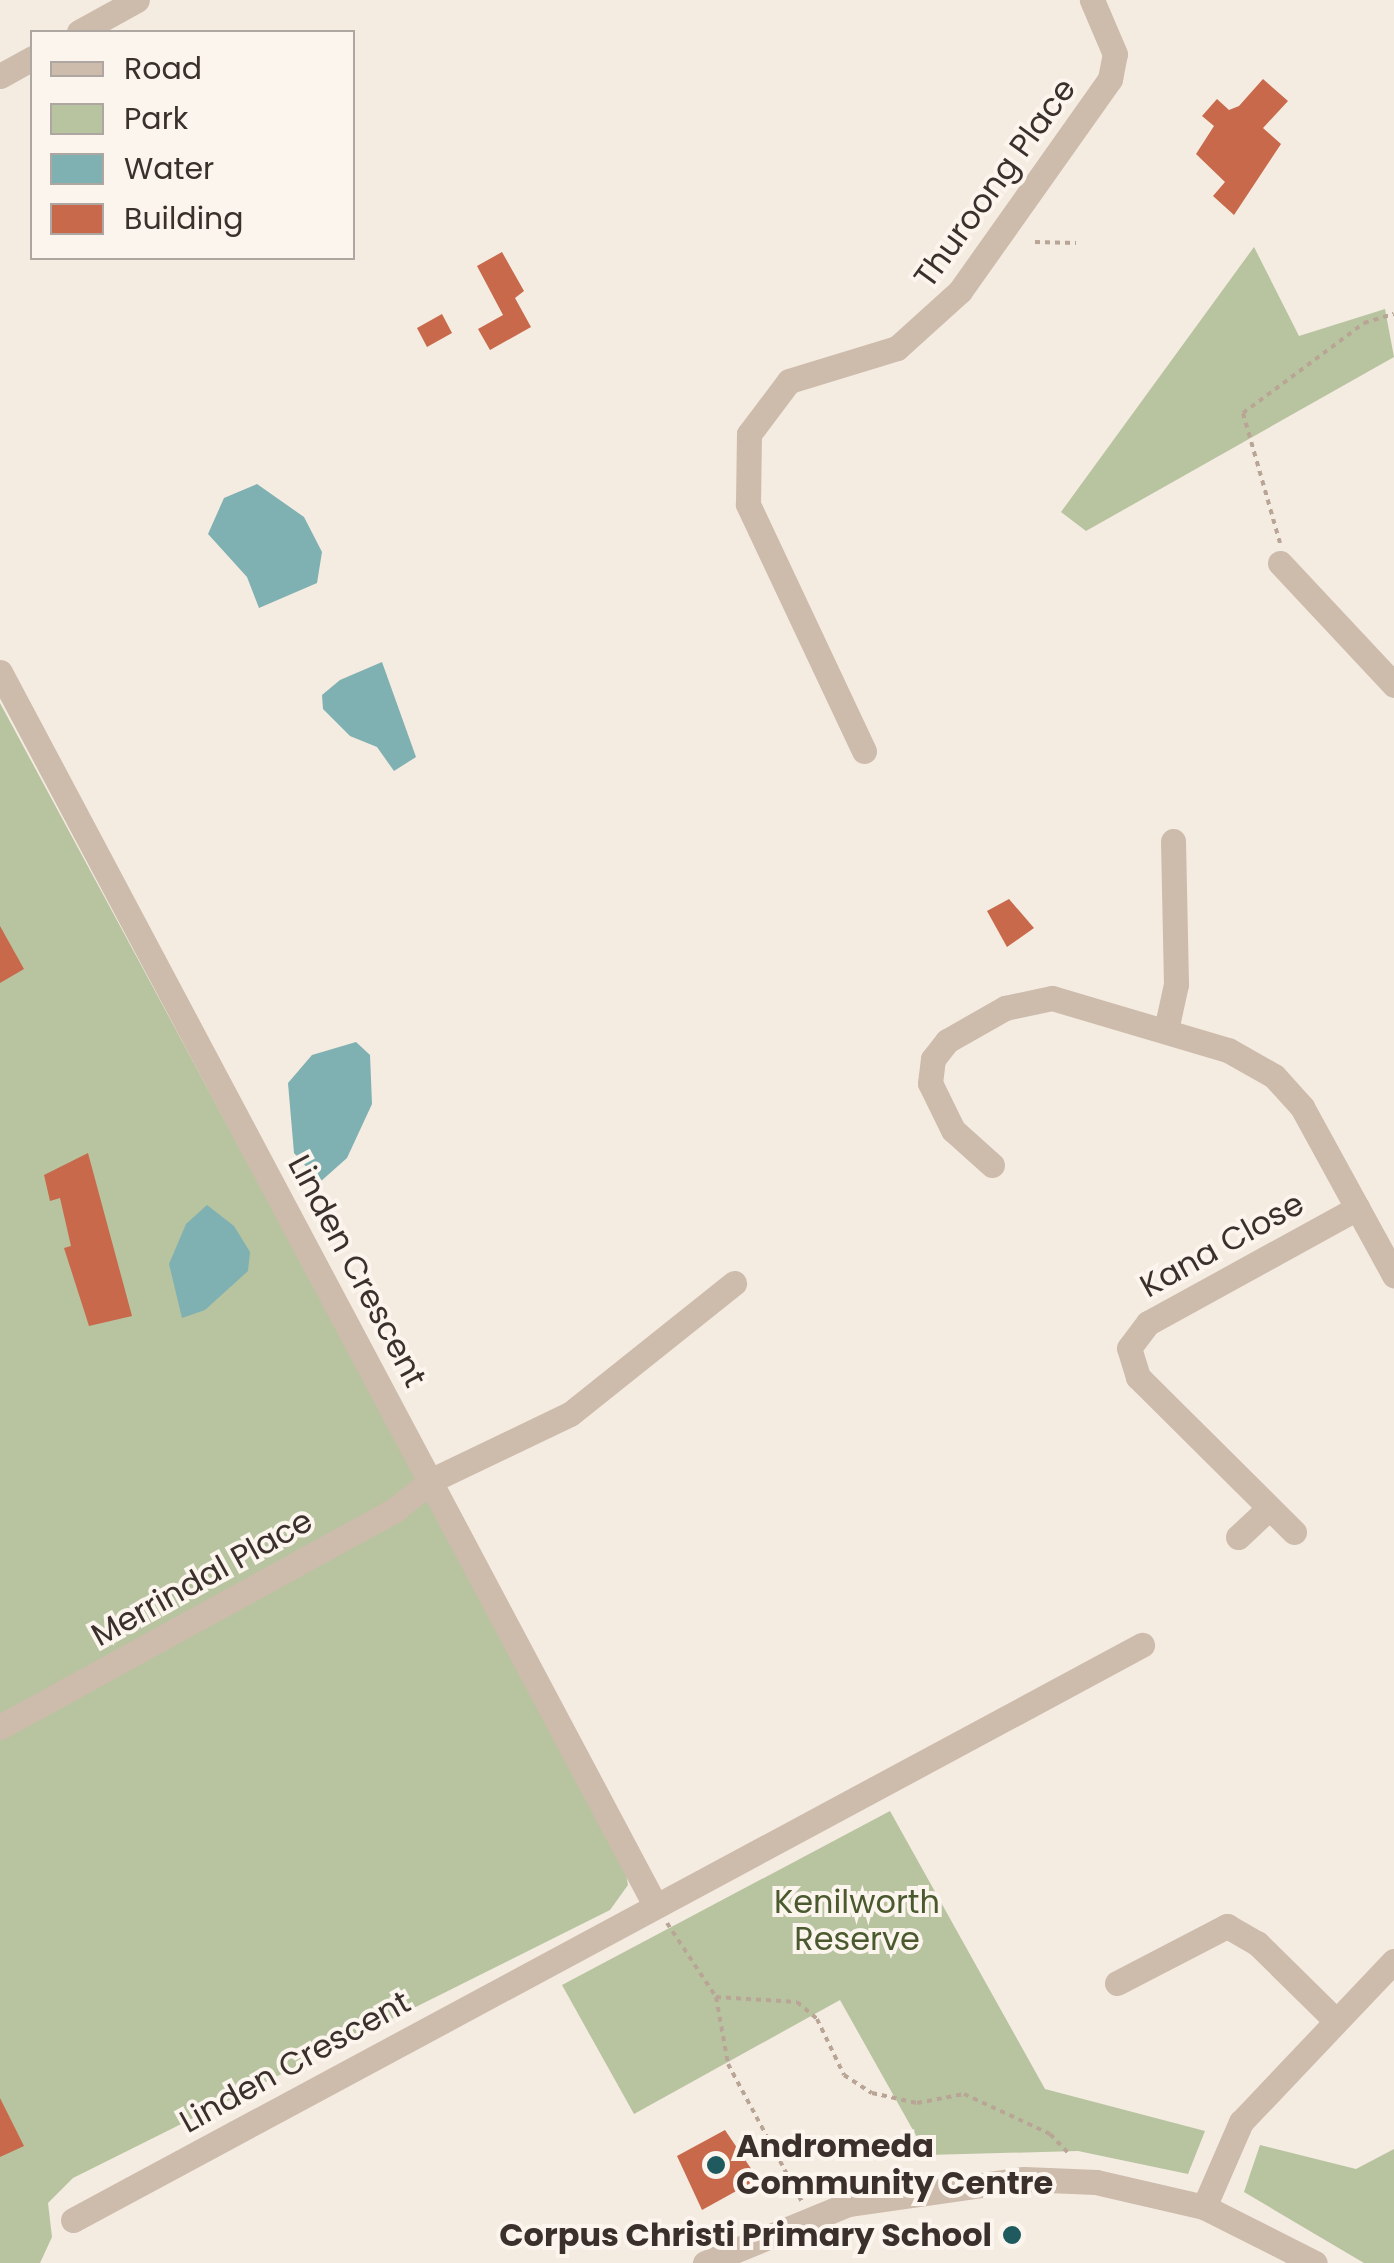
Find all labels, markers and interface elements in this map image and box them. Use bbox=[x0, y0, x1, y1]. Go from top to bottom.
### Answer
legend bbox=[30, 30, 355, 260]
text: Road bbox=[124, 47, 202, 90]
street label: Thuroong Place bbox=[906, 71, 1084, 295]
text: Park bbox=[124, 97, 188, 140]
text: Water bbox=[124, 147, 214, 190]
text: Building bbox=[124, 197, 244, 240]
street label: Linden Crescent bbox=[280, 1148, 434, 1394]
street label: Kana Close bbox=[1134, 1184, 1310, 1306]
street label: Merrindal Place bbox=[85, 1501, 319, 1655]
park label: Kenilworth Reserve bbox=[774, 1884, 940, 1959]
street label: Linden Crescent bbox=[173, 1983, 417, 2141]
place label: Andromeda Community Centre bbox=[736, 2128, 1053, 2203]
marker: Andromeda Community Centre bbox=[705, 2154, 727, 2176]
place label: Corpus Christi Primary School bbox=[499, 2216, 992, 2254]
marker: Corpus Christi Primary School bbox=[1001, 2224, 1023, 2246]

